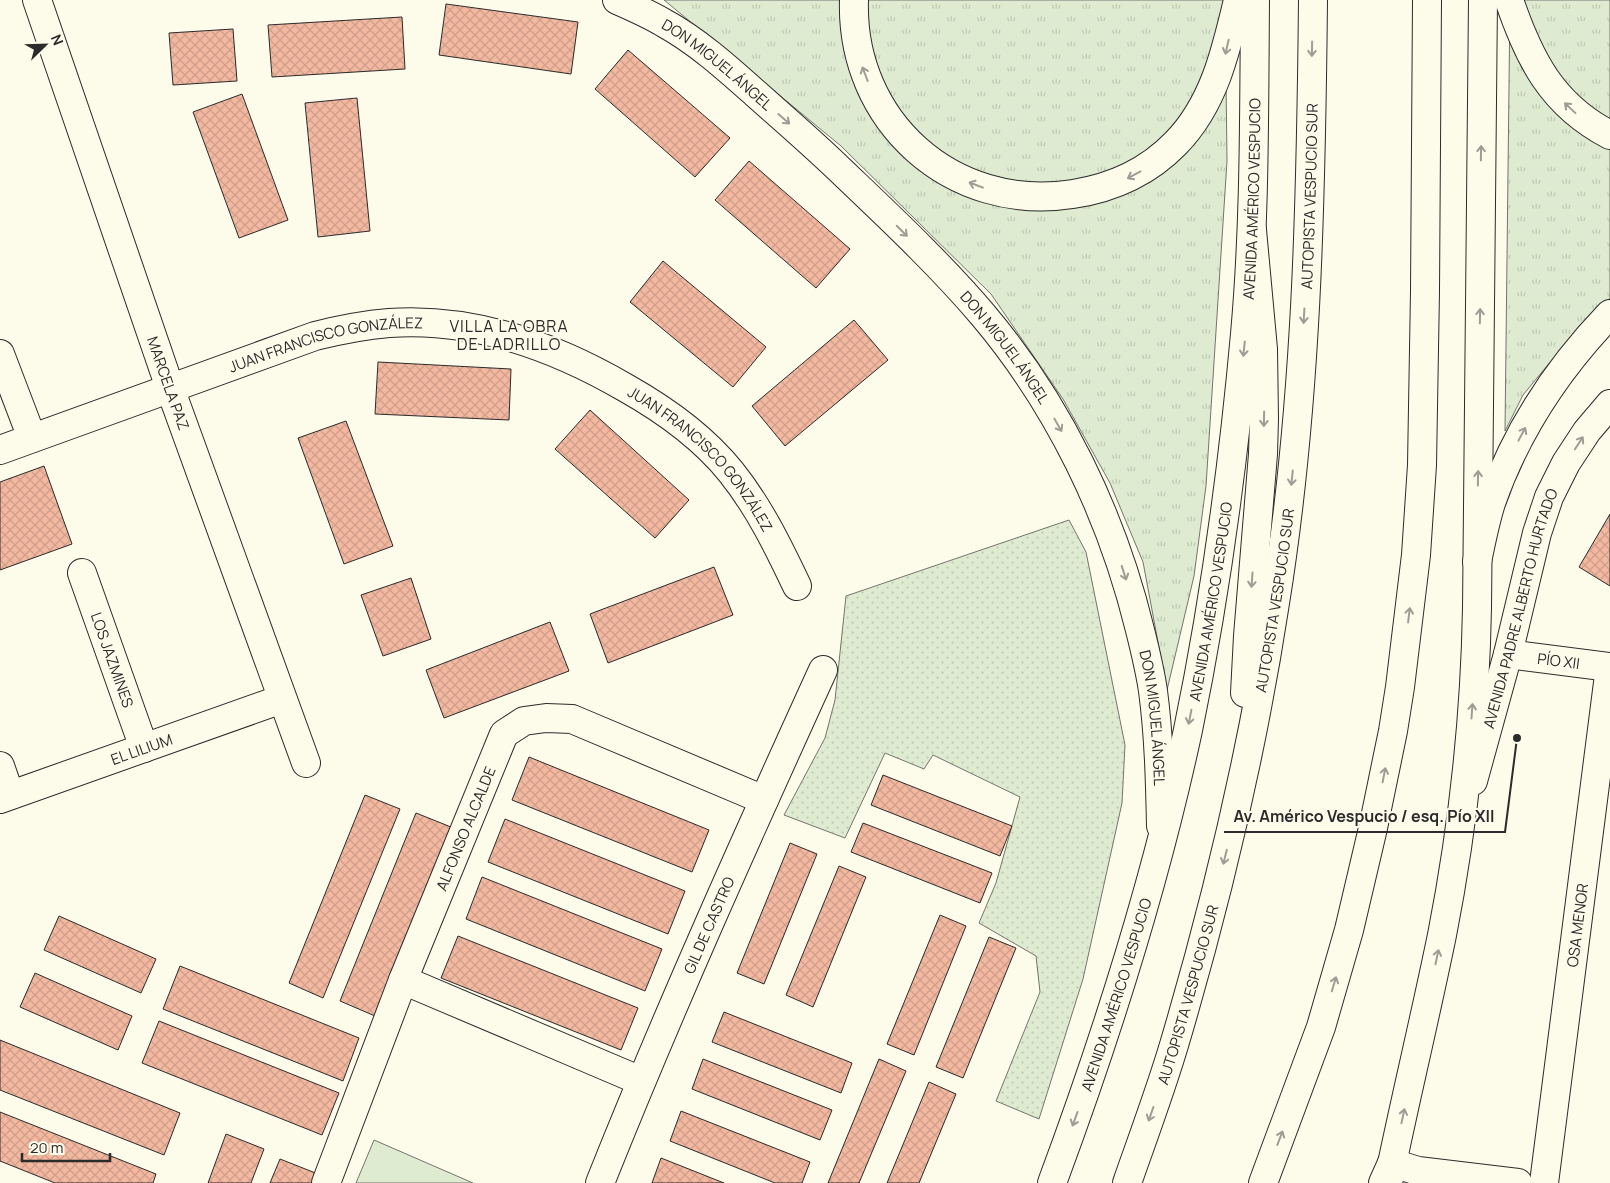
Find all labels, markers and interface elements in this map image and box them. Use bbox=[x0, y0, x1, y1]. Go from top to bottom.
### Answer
street label: DON MIGUEL ÁNGEL bbox=[658, 14, 778, 115]
north arrow bbox=[20, 20, 70, 70]
text: N bbox=[47, 31, 68, 48]
one-way arrow bbox=[1222, 39, 1231, 55]
one-way arrow bbox=[1307, 40, 1317, 56]
one-way arrow bbox=[860, 67, 870, 82]
street label: AVENIDA AMÉRICO VESPUCIO bbox=[1237, 98, 1265, 300]
one-way arrow bbox=[1564, 102, 1577, 114]
street label: AUTOPISTA VESPUCIO SUR bbox=[1295, 103, 1322, 290]
one-way arrow bbox=[778, 113, 791, 125]
one-way arrow bbox=[1476, 145, 1486, 162]
one-way arrow bbox=[1127, 171, 1142, 180]
one-way arrow bbox=[969, 180, 985, 189]
one-way arrow bbox=[896, 225, 908, 237]
street label: DON MIGUEL ÁNGEL bbox=[956, 286, 1055, 408]
one-way arrow bbox=[1300, 308, 1309, 324]
one-way arrow bbox=[1475, 308, 1484, 324]
street label: JUAN FRANCISCO GONZÁLEZ bbox=[226, 312, 423, 377]
district label: VILLA LA OBRA DE LADRILLO bbox=[449, 315, 569, 355]
street label: MARCELA PAZ bbox=[143, 333, 195, 433]
one-way arrow bbox=[1239, 340, 1249, 356]
street label: JUAN FRANCISCO GONZÁLEZ bbox=[624, 381, 778, 535]
one-way arrow bbox=[1259, 410, 1269, 426]
one-way arrow bbox=[1054, 417, 1064, 431]
one-way arrow bbox=[1518, 427, 1527, 442]
one-way arrow bbox=[1574, 437, 1584, 451]
one-way arrow bbox=[1287, 470, 1296, 486]
one-way arrow bbox=[1473, 470, 1483, 486]
street label: AVENIDA PADRE ALBERTO HURTADO bbox=[1478, 484, 1562, 731]
street label: AVENIDA AMÉRICO VESPUCIO bbox=[1184, 500, 1237, 703]
street label: AUTOPISTA VESPUCIO SUR bbox=[1250, 507, 1299, 694]
one-way arrow bbox=[1120, 565, 1129, 580]
one-way arrow bbox=[1247, 572, 1257, 588]
one-way arrow bbox=[1404, 607, 1414, 623]
street label: LOS JAZMINES bbox=[86, 609, 139, 710]
street label: PÍO XII bbox=[1536, 647, 1581, 674]
street label: DON MIGUEL ÁNGEL bbox=[1135, 648, 1170, 786]
one-way arrow bbox=[1468, 703, 1477, 719]
one-way arrow bbox=[1185, 709, 1194, 725]
street label: EL LILIUM bbox=[108, 728, 175, 769]
street label: ALFONSO ALCALDE bbox=[430, 763, 500, 894]
one-way arrow bbox=[1380, 768, 1390, 784]
callout: Av. Américo Vespucio / esq. Pío XII bbox=[1224, 801, 1505, 832]
text: Av. Américo Vespucio / esq. Pío XII bbox=[1234, 805, 1494, 827]
one-way arrow bbox=[1220, 848, 1229, 864]
street label: GIL DE CASTRO bbox=[678, 873, 739, 977]
street label: OSA MENOR bbox=[1561, 882, 1593, 968]
street label: AVENIDA AMÉRICO VESPUCIO bbox=[1075, 895, 1156, 1094]
street label: AUTOPISTA VESPUCIO SUR bbox=[1152, 902, 1223, 1087]
one-way arrow bbox=[1433, 949, 1442, 965]
one-way arrow bbox=[1329, 976, 1339, 992]
one-way arrow bbox=[1146, 1105, 1155, 1121]
one-way arrow bbox=[1398, 1108, 1408, 1124]
one-way arrow bbox=[1070, 1110, 1079, 1126]
scale bar bbox=[22, 1130, 110, 1162]
one-way arrow bbox=[1276, 1130, 1285, 1146]
text: 20 m bbox=[30, 1137, 63, 1158]

